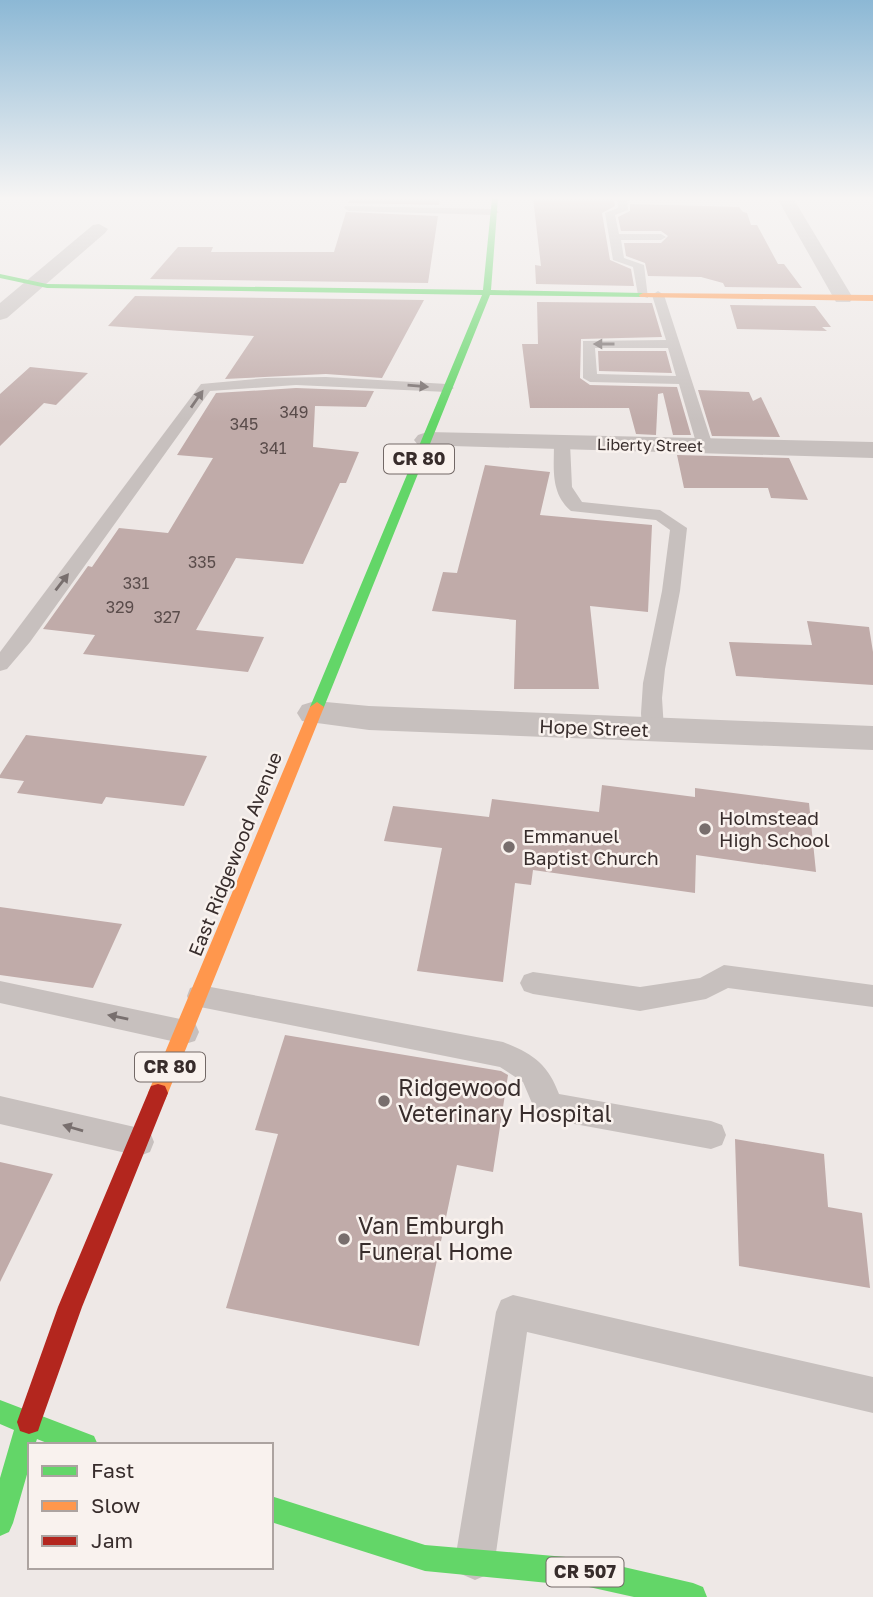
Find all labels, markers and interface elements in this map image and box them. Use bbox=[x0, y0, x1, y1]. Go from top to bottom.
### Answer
one-way arrow bbox=[592, 338, 614, 350]
one-way arrow bbox=[407, 381, 429, 392]
one-way arrow bbox=[190, 390, 204, 408]
house number: 349 bbox=[280, 402, 308, 422]
house number: 345 bbox=[230, 414, 258, 434]
street label: Liberty Street bbox=[597, 434, 703, 456]
house number: 341 bbox=[260, 438, 287, 458]
road number: CR 80 bbox=[384, 444, 454, 474]
house number: 335 bbox=[188, 552, 216, 572]
one-way arrow bbox=[55, 573, 69, 592]
house number: 331 bbox=[123, 573, 149, 593]
house number: 329 bbox=[106, 597, 134, 617]
house number: 327 bbox=[153, 607, 181, 627]
street label: Hope Street bbox=[539, 714, 649, 741]
street label: East Ridgewood Avenue bbox=[183, 748, 286, 959]
place label: Holmstead High School bbox=[719, 806, 830, 851]
marker: Holmstead High School bbox=[697, 821, 713, 837]
place label: Emmanuel Baptist Church bbox=[523, 824, 659, 869]
marker: Emmanuel Baptist Church bbox=[501, 839, 517, 855]
one-way arrow bbox=[107, 1012, 129, 1023]
road number: CR 80 bbox=[135, 1052, 205, 1082]
place label: Ridgewood Veterinary Hospital bbox=[398, 1073, 612, 1127]
marker: Ridgewood Veterinary Hospital bbox=[376, 1093, 392, 1109]
one-way arrow bbox=[62, 1122, 83, 1132]
place label: Van Emburgh Funeral Home bbox=[358, 1211, 513, 1265]
marker: Van Emburgh Funeral Home bbox=[336, 1231, 352, 1247]
legend bbox=[28, 1443, 273, 1569]
text: Fast bbox=[91, 1457, 134, 1483]
text: Slow bbox=[91, 1492, 140, 1518]
text: Jam bbox=[91, 1527, 133, 1553]
road number: CR 507 bbox=[546, 1558, 624, 1587]

